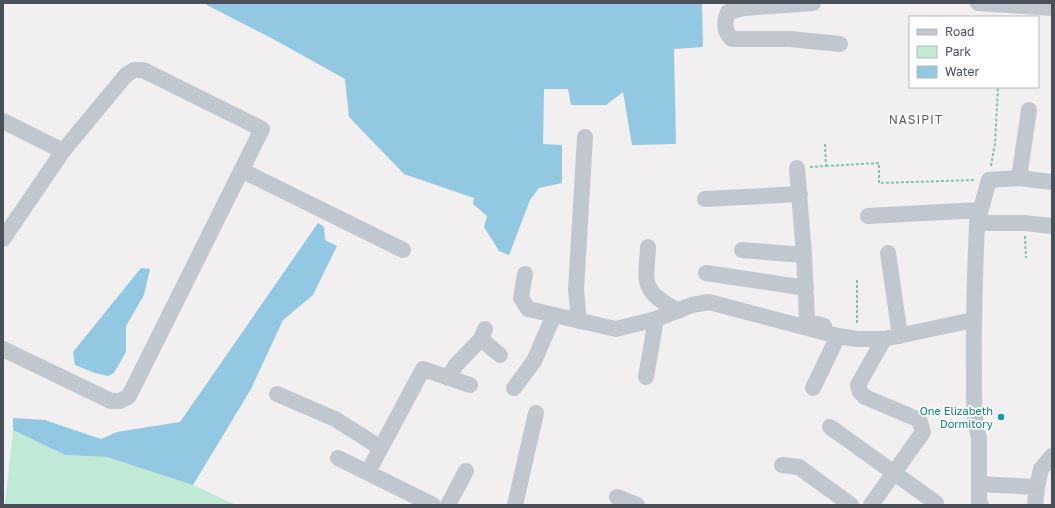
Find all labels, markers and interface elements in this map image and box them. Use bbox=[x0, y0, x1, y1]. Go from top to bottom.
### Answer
legend bbox=[909, 16, 1039, 88]
text: Road bbox=[945, 24, 974, 39]
text: Park bbox=[945, 44, 971, 59]
text: Water bbox=[945, 64, 979, 79]
district label: NASIPIT bbox=[889, 112, 943, 127]
place label: One Elizabeth Dormitory bbox=[920, 404, 993, 430]
marker: One Elizabeth Dormitory bbox=[996, 412, 1006, 422]

